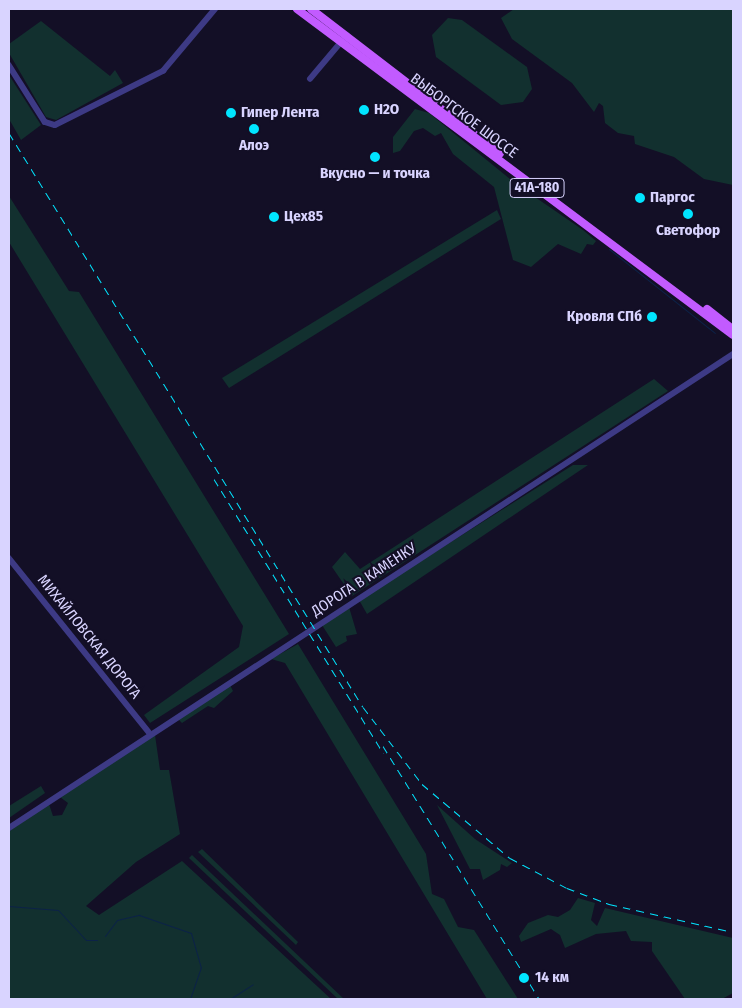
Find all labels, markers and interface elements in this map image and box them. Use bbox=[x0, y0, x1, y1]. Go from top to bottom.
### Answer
street label: ВЫБОРГСКОЕ ШОССЕ bbox=[407, 70, 521, 162]
place label: H2O bbox=[374, 101, 399, 119]
place label: Гипер Лента bbox=[241, 104, 319, 122]
marker: H2O bbox=[358, 104, 370, 116]
marker: Гипер Лента bbox=[225, 107, 237, 119]
marker: Алоэ bbox=[248, 123, 260, 135]
place label: Алоэ bbox=[239, 137, 269, 155]
marker: Вкусно — и точка bbox=[369, 151, 381, 163]
place label: Вкусно — и точка bbox=[320, 165, 430, 183]
road number: 41А-180 bbox=[510, 177, 564, 200]
place label: Паргос bbox=[650, 189, 695, 207]
marker: Паргос bbox=[634, 192, 646, 204]
place label: Цех85 bbox=[284, 208, 323, 226]
marker: Светофор bbox=[682, 208, 694, 220]
marker: Цех85 bbox=[268, 211, 280, 223]
place label: Светофор bbox=[656, 222, 720, 240]
place label: Кровля СПб bbox=[567, 308, 642, 326]
marker: Кровля СПб bbox=[646, 311, 658, 323]
street label: ДОРОГА В КАМЕНКУ bbox=[308, 539, 420, 621]
street label: МИХАЙЛОВСКАЯ ДОРОГА bbox=[34, 571, 144, 703]
place label: 14 км bbox=[535, 969, 569, 987]
marker: 14 км bbox=[517, 971, 531, 985]

